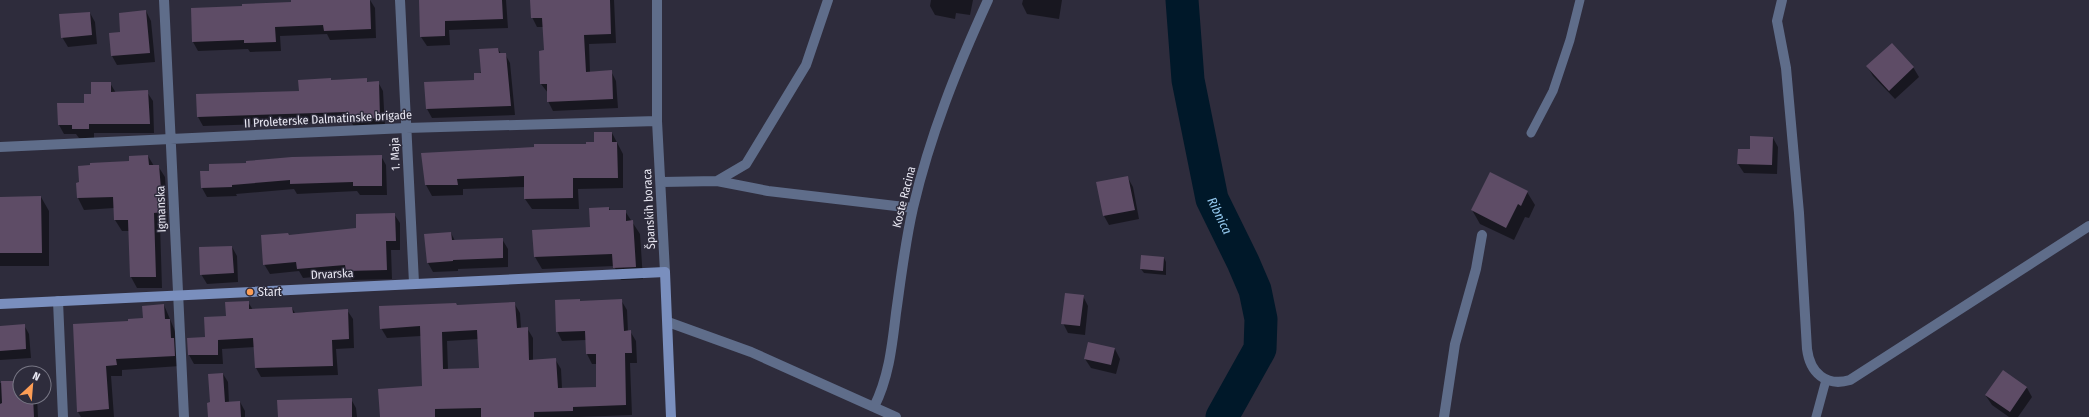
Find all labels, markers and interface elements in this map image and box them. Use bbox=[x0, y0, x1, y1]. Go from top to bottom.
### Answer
street label: II Proleterske Dalmatinske brigade bbox=[244, 108, 412, 130]
street label: 1. Maja bbox=[387, 137, 403, 171]
street label: Koste Racina bbox=[890, 165, 918, 229]
street label: Španskih boraca bbox=[639, 168, 658, 250]
street label: Igmanska bbox=[153, 185, 169, 233]
water label: Ribnica bbox=[1205, 195, 1236, 237]
street label: Drvarska bbox=[310, 266, 354, 282]
place label: Start bbox=[258, 285, 282, 299]
marker: Start bbox=[245, 287, 255, 297]
north arrow bbox=[12, 365, 52, 405]
text: N bbox=[30, 369, 42, 384]

